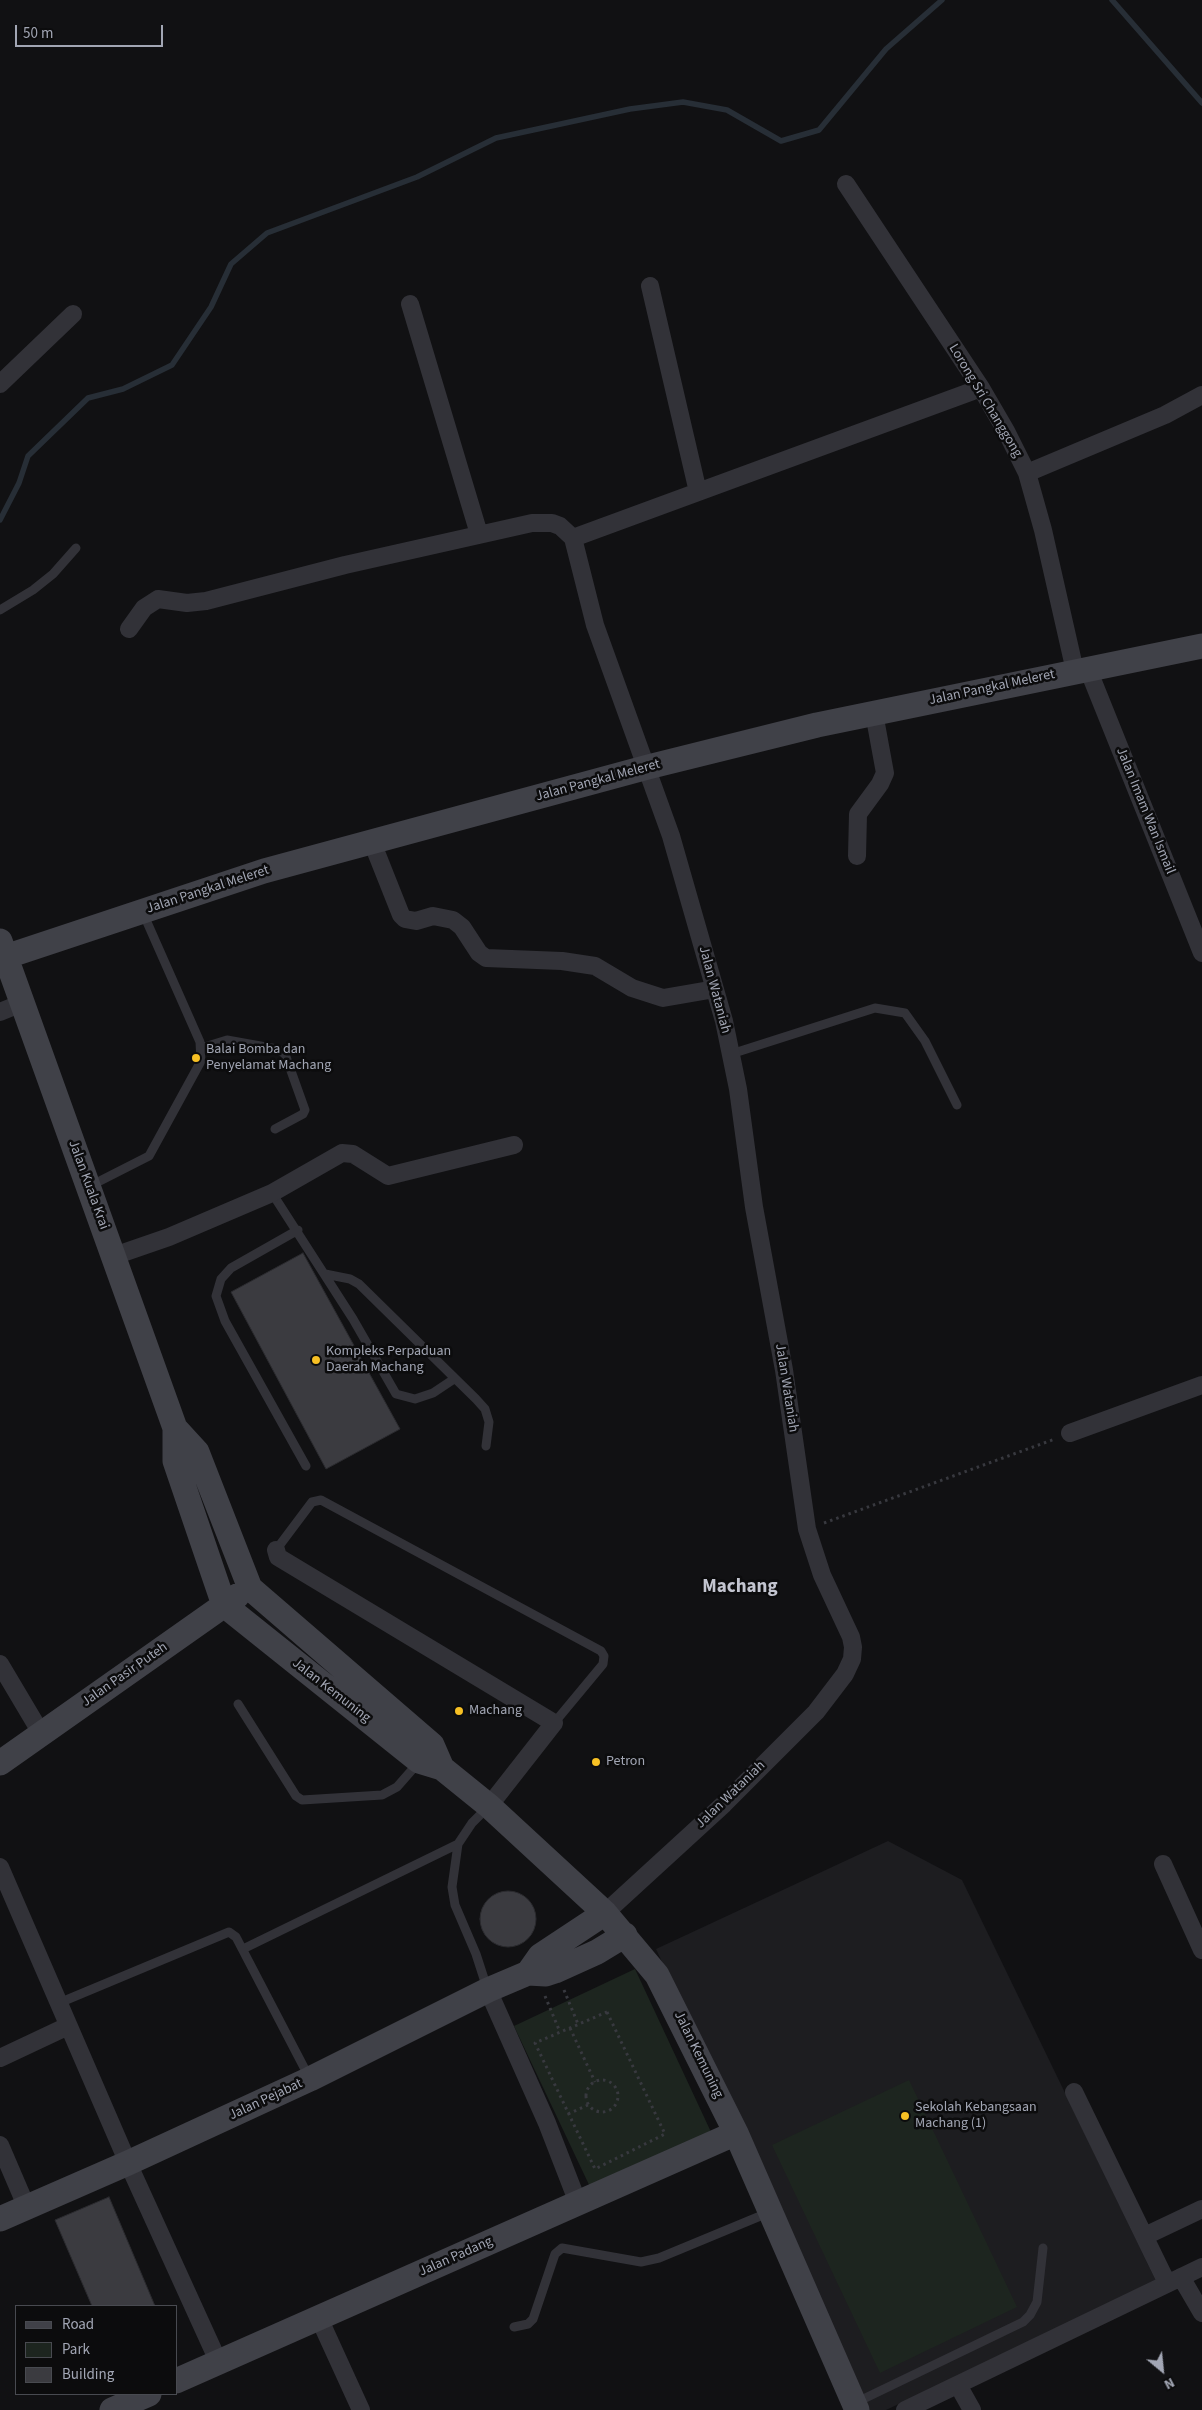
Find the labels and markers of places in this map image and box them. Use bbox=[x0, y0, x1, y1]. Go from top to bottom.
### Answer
place label: Balai Bomba dan Penyelamat Machang bbox=[206, 1042, 331, 1074]
marker: Balai Bomba dan Penyelamat Machang bbox=[190, 1052, 202, 1064]
place label: Kompleks Perpaduan Daerah Machang bbox=[326, 1344, 451, 1376]
marker: Kompleks Perpaduan Daerah Machang bbox=[310, 1354, 322, 1366]
place label: Machang bbox=[469, 1703, 522, 1719]
marker: Machang bbox=[453, 1705, 465, 1717]
place label: Petron bbox=[606, 1754, 645, 1770]
marker: Petron bbox=[590, 1756, 602, 1768]
place label: Sekolah Kebangsaan Machang (1) bbox=[915, 2100, 1037, 2132]
marker: Sekolah Kebangsaan Machang (1) bbox=[899, 2110, 911, 2122]

